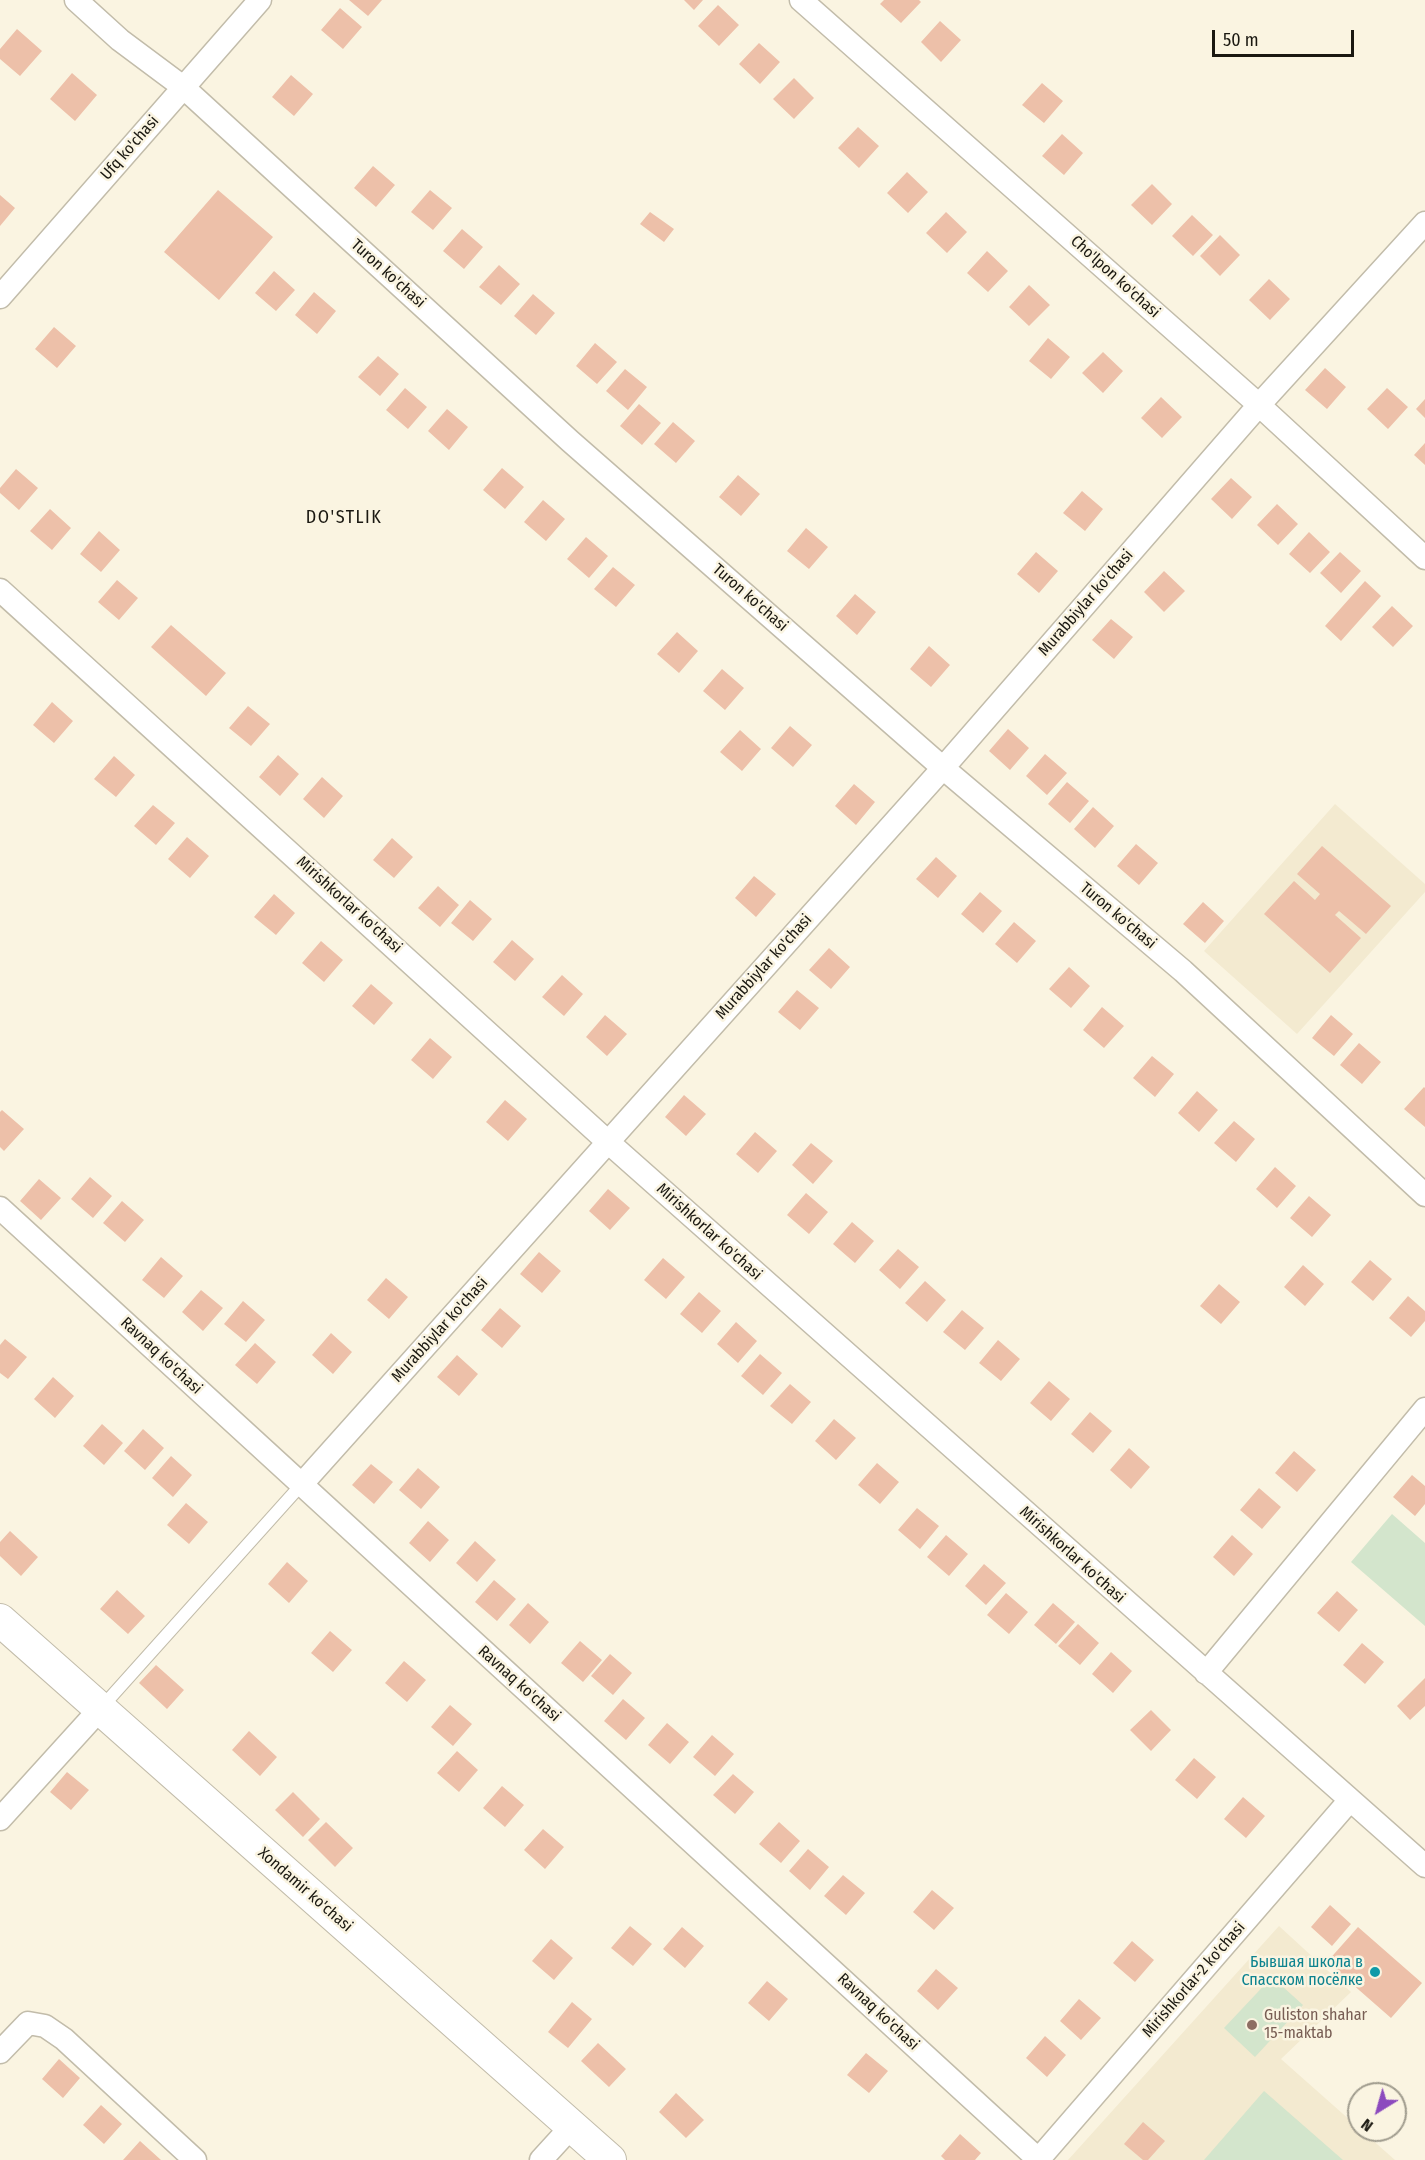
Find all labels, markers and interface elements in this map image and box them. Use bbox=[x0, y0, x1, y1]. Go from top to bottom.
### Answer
scale bar bbox=[1215, 18, 1358, 56]
text: 50 m bbox=[1223, 29, 1259, 51]
street label: Ufq ko'chasi bbox=[97, 112, 163, 184]
street label: Cho'lpon ko'chasi bbox=[1066, 232, 1164, 322]
street label: Turon ko'chasi bbox=[347, 236, 429, 312]
district label: DO'STLIK bbox=[306, 507, 382, 529]
street label: Murabbiylar ko'chasi bbox=[1035, 546, 1137, 660]
street label: Turon ko'chasi bbox=[708, 560, 792, 636]
street label: Mirishkorlar ko'chasi bbox=[292, 853, 406, 957]
street label: Turon ko'chasi bbox=[1076, 879, 1160, 953]
street label: Murabbiylar ko'chasi bbox=[712, 911, 816, 1023]
street label: Mirishkorlar ko'chasi bbox=[652, 1180, 766, 1284]
street label: Murabbiylar ko'chasi bbox=[388, 1274, 492, 1386]
street label: Ravnaq ko'chasi bbox=[116, 1313, 206, 1399]
street label: Mirishkorlar ko'chasi bbox=[1015, 1503, 1129, 1607]
street label: Ravnaq ko'chasi bbox=[474, 1642, 564, 1726]
street label: Xondamir ko'chasi bbox=[254, 1844, 356, 1936]
street label: Mirishkorlar-2 ko'chasi bbox=[1139, 1918, 1249, 2042]
place label: Бывшая школа в Спасском посёлке bbox=[1241, 1953, 1363, 1991]
marker: Бывшая школа в Спасском посёлке bbox=[1368, 1965, 1382, 1979]
street label: Ravnaq ko'chasi bbox=[833, 1969, 923, 2055]
place label: Guliston shahar 15-maktab bbox=[1264, 2006, 1367, 2044]
marker: Guliston shahar 15-maktab bbox=[1245, 2018, 1259, 2032]
north arrow bbox=[1347, 2082, 1407, 2142]
text: N bbox=[1358, 2115, 1377, 2136]

